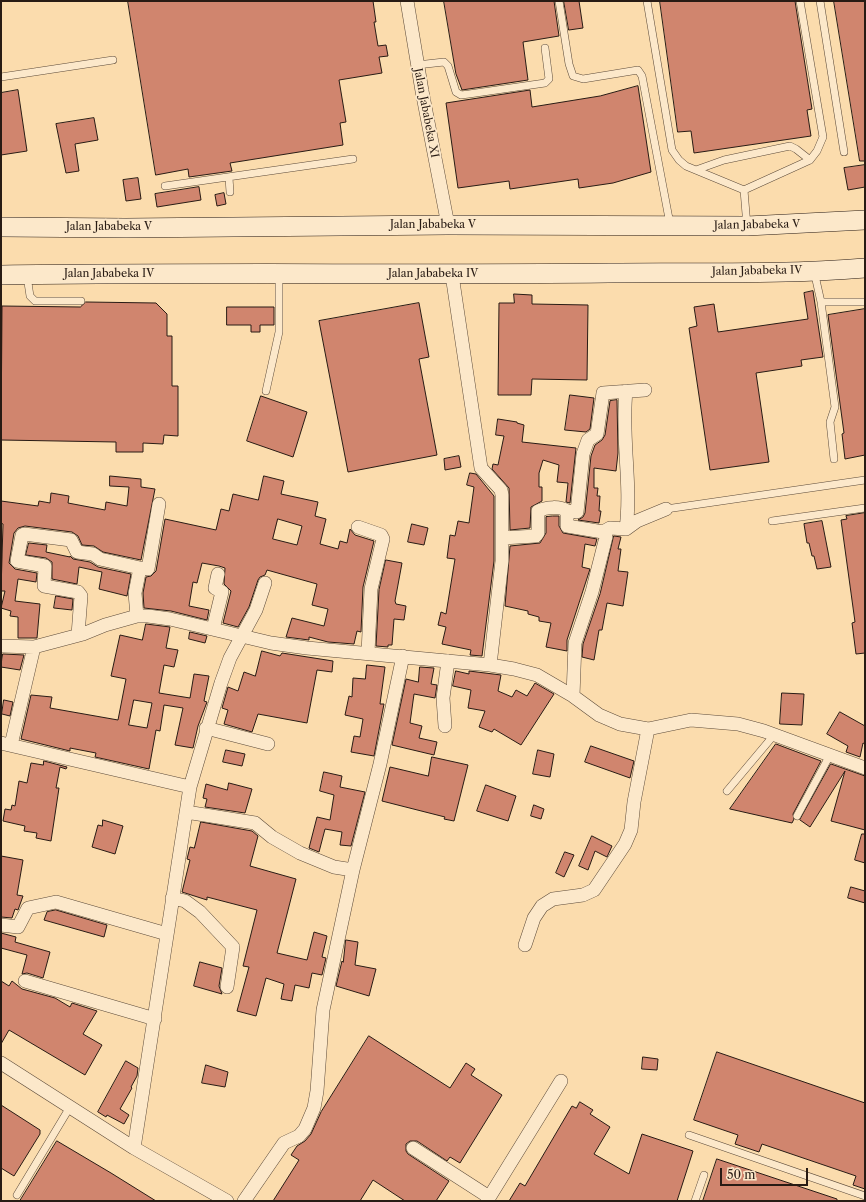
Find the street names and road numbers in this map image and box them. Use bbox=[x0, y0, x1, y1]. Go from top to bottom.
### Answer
street label: Jalan Jababeka XI bbox=[411, 67, 441, 159]
street label: Jalan Jababeka V bbox=[390, 218, 476, 232]
street label: Jalan Jababeka V bbox=[714, 218, 800, 232]
street label: Jalan Jababeka V bbox=[66, 220, 152, 234]
street label: Jalan Jababeka IV bbox=[712, 264, 802, 278]
street label: Jalan Jababeka IV bbox=[64, 267, 154, 281]
street label: Jalan Jababeka IV bbox=[388, 267, 478, 281]

